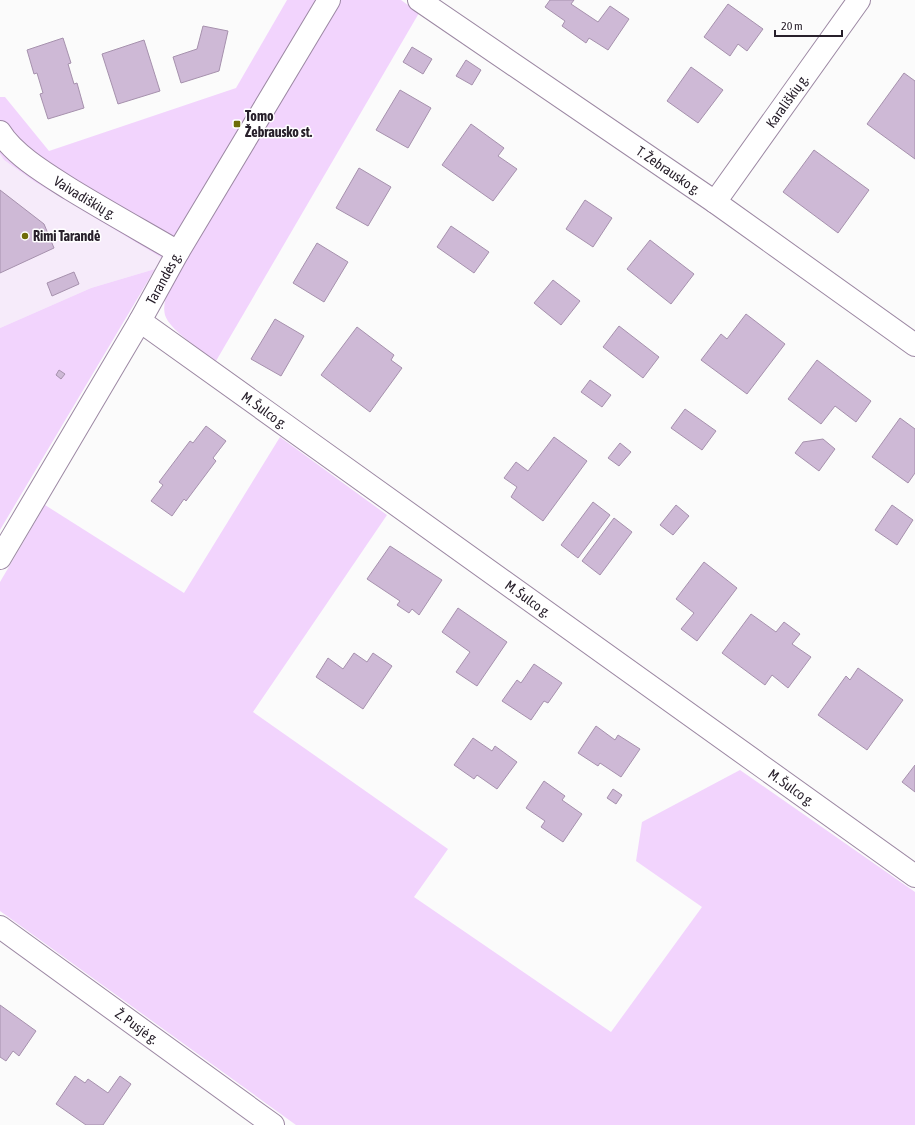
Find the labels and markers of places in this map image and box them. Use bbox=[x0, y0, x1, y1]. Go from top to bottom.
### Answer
place label: Tomo Žebrausko st. bbox=[245, 108, 313, 140]
marker: Tomo Žebrausko st. bbox=[232, 119, 242, 129]
place label: Rimi Tarandė bbox=[33, 228, 100, 244]
marker: Rimi Tarandė bbox=[20, 231, 30, 241]

